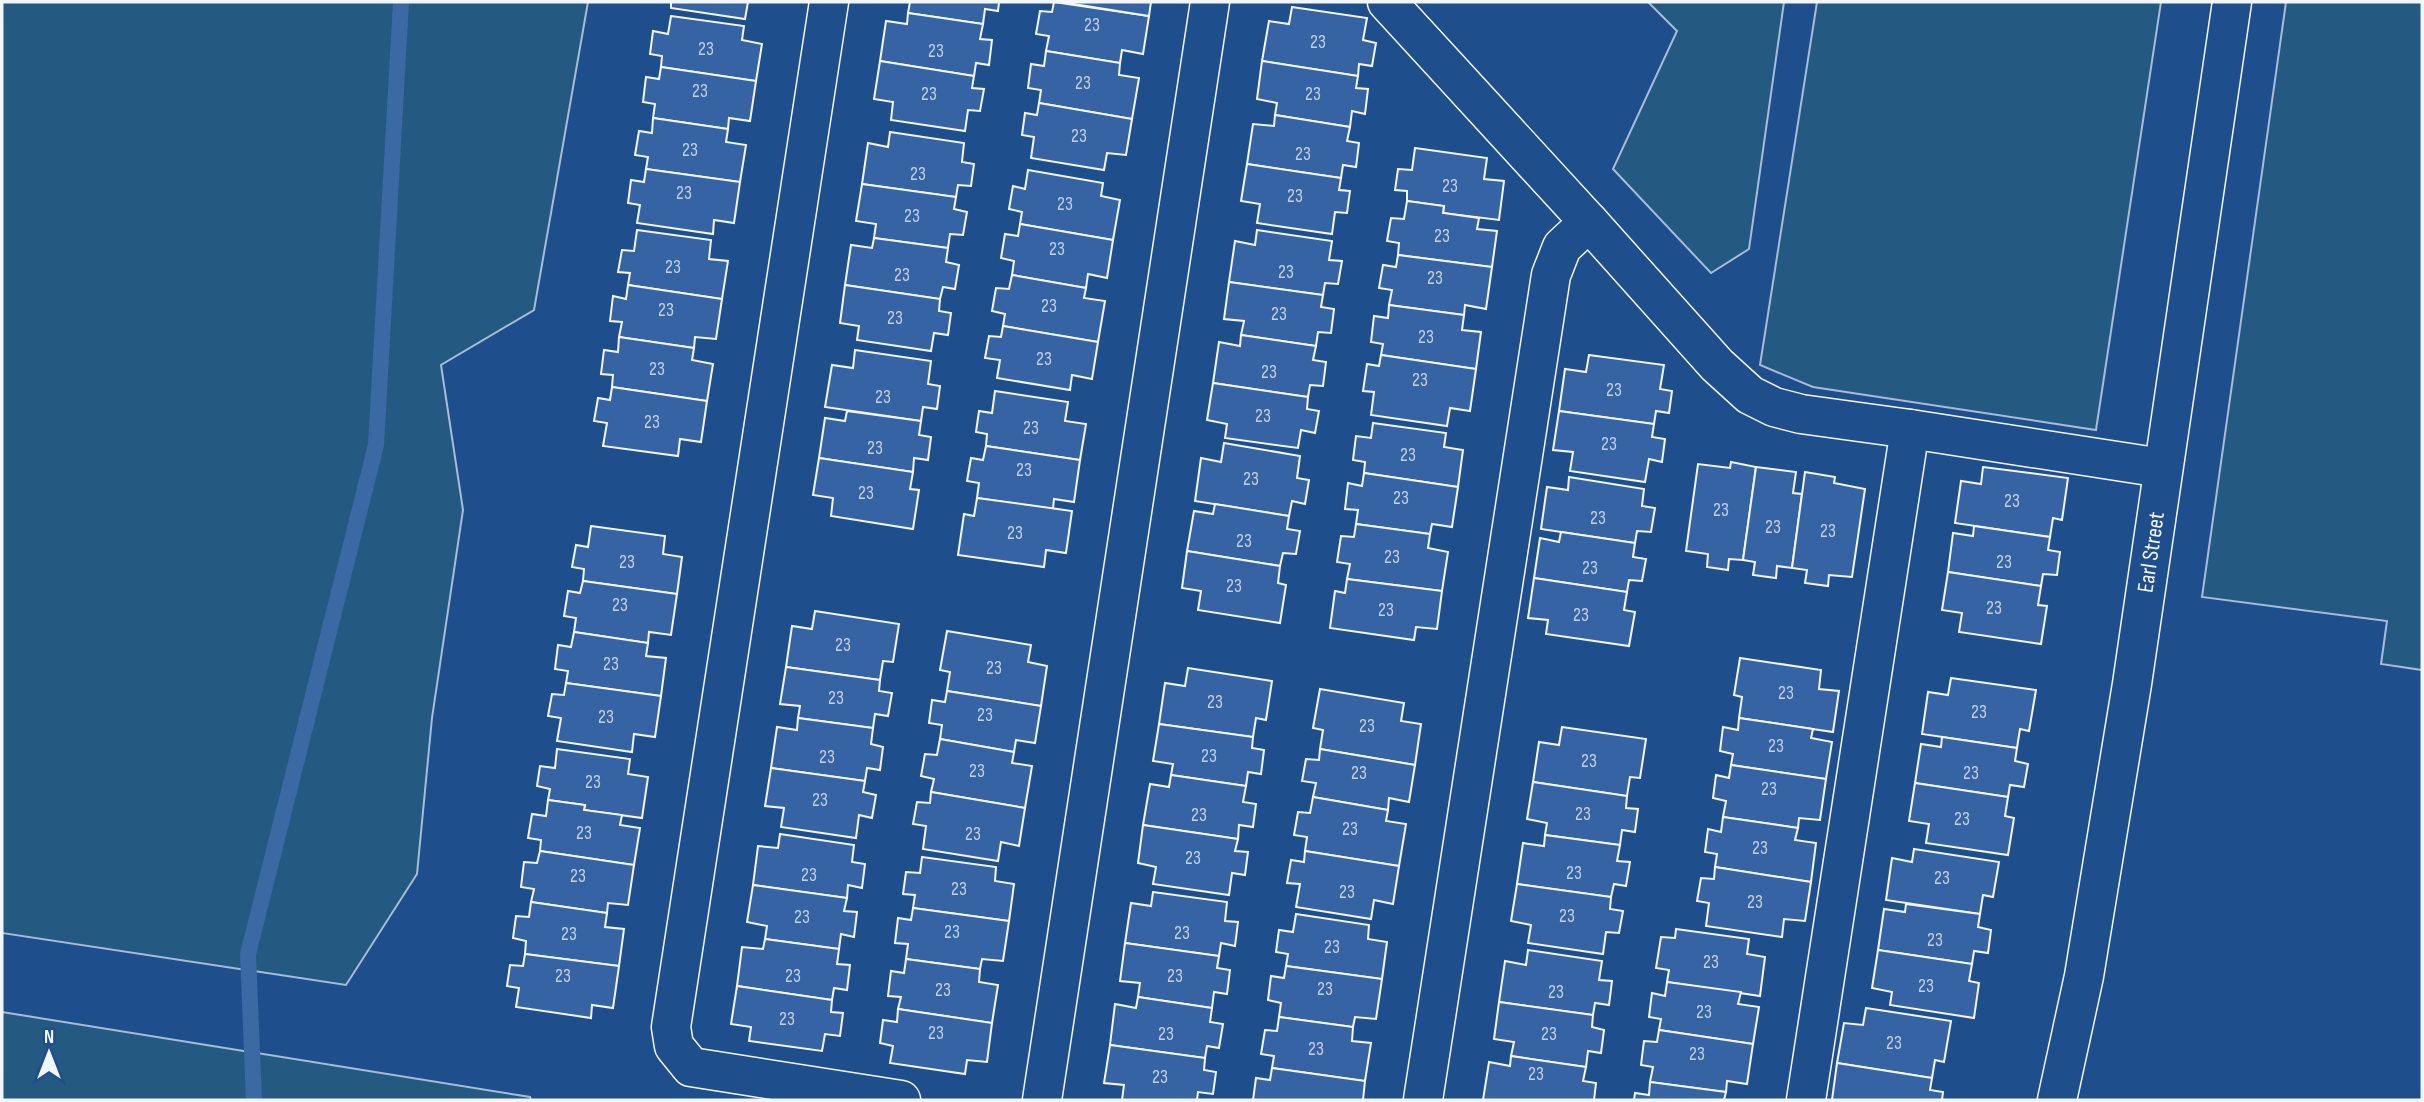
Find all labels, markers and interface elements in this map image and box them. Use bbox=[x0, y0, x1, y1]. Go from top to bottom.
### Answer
house number: 23 bbox=[1084, 14, 1100, 37]
house number: 23 bbox=[1310, 31, 1326, 54]
house number: 23 bbox=[698, 38, 714, 61]
house number: 23 bbox=[928, 40, 944, 63]
house number: 23 bbox=[1075, 72, 1091, 95]
house number: 23 bbox=[692, 80, 708, 103]
house number: 23 bbox=[921, 83, 937, 106]
house number: 23 bbox=[1305, 83, 1321, 106]
house number: 23 bbox=[1071, 125, 1087, 148]
house number: 23 bbox=[682, 139, 698, 162]
house number: 23 bbox=[1295, 143, 1311, 166]
house number: 23 bbox=[910, 163, 926, 186]
house number: 23 bbox=[1442, 175, 1458, 198]
house number: 23 bbox=[676, 182, 692, 205]
house number: 23 bbox=[1287, 185, 1303, 208]
house number: 23 bbox=[1057, 193, 1073, 216]
house number: 23 bbox=[904, 205, 920, 228]
house number: 23 bbox=[1434, 225, 1450, 248]
house number: 23 bbox=[1049, 238, 1065, 261]
house number: 23 bbox=[665, 256, 681, 279]
house number: 23 bbox=[1278, 261, 1294, 284]
house number: 23 bbox=[894, 264, 910, 287]
house number: 23 bbox=[1427, 267, 1443, 290]
house number: 23 bbox=[1041, 295, 1057, 318]
house number: 23 bbox=[658, 299, 674, 322]
house number: 23 bbox=[1271, 303, 1287, 326]
house number: 23 bbox=[887, 307, 903, 330]
house number: 23 bbox=[1418, 326, 1434, 349]
house number: 23 bbox=[1036, 348, 1052, 371]
house number: 23 bbox=[649, 358, 665, 381]
house number: 23 bbox=[1261, 361, 1277, 384]
house number: 23 bbox=[1412, 369, 1428, 392]
house number: 23 bbox=[1606, 379, 1622, 402]
house number: 23 bbox=[875, 386, 891, 409]
house number: 23 bbox=[1255, 405, 1271, 428]
house number: 23 bbox=[644, 411, 660, 434]
house number: 23 bbox=[1023, 417, 1039, 440]
house number: 23 bbox=[1601, 433, 1617, 456]
house number: 23 bbox=[867, 437, 883, 460]
house number: 23 bbox=[1400, 444, 1416, 467]
house number: 23 bbox=[1016, 459, 1032, 482]
house number: 23 bbox=[1243, 468, 1259, 491]
house number: 23 bbox=[858, 482, 874, 505]
house number: 23 bbox=[1393, 487, 1409, 510]
house number: 23 bbox=[2004, 490, 2020, 513]
house number: 23 bbox=[1713, 499, 1729, 522]
house number: 23 bbox=[1590, 507, 1606, 530]
street label: Earl Street bbox=[2132, 510, 2171, 594]
house number: 23 bbox=[1765, 516, 1781, 539]
house number: 23 bbox=[1820, 520, 1836, 543]
house number: 23 bbox=[1007, 522, 1023, 545]
house number: 23 bbox=[1236, 530, 1252, 553]
house number: 23 bbox=[1384, 546, 1400, 569]
house number: 23 bbox=[619, 551, 635, 574]
house number: 23 bbox=[1996, 551, 2012, 574]
house number: 23 bbox=[1582, 557, 1598, 580]
house number: 23 bbox=[1226, 575, 1242, 598]
house number: 23 bbox=[612, 594, 628, 617]
house number: 23 bbox=[1986, 597, 2002, 620]
house number: 23 bbox=[1378, 599, 1394, 622]
house number: 23 bbox=[1573, 604, 1589, 627]
house number: 23 bbox=[835, 634, 851, 657]
house number: 23 bbox=[603, 653, 619, 676]
house number: 23 bbox=[986, 657, 1002, 680]
house number: 23 bbox=[1778, 682, 1794, 705]
house number: 23 bbox=[828, 687, 844, 710]
house number: 23 bbox=[1207, 691, 1223, 714]
house number: 23 bbox=[1971, 701, 1987, 724]
house number: 23 bbox=[977, 704, 993, 727]
house number: 23 bbox=[598, 706, 614, 729]
house number: 23 bbox=[1359, 715, 1375, 738]
house number: 23 bbox=[1768, 735, 1784, 758]
house number: 23 bbox=[1201, 745, 1217, 768]
house number: 23 bbox=[819, 746, 835, 769]
house number: 23 bbox=[1581, 750, 1597, 773]
house number: 23 bbox=[969, 760, 985, 783]
house number: 23 bbox=[1351, 762, 1367, 785]
house number: 23 bbox=[1963, 762, 1979, 785]
house number: 23 bbox=[585, 771, 601, 794]
house number: 23 bbox=[1761, 778, 1777, 801]
house number: 23 bbox=[812, 789, 828, 812]
house number: 23 bbox=[1575, 803, 1591, 826]
house number: 23 bbox=[1191, 804, 1207, 827]
house number: 23 bbox=[1954, 808, 1970, 831]
house number: 23 bbox=[1342, 818, 1358, 841]
house number: 23 bbox=[576, 822, 592, 845]
house number: 23 bbox=[965, 823, 981, 846]
house number: 23 bbox=[1752, 837, 1768, 860]
house number: 23 bbox=[1185, 847, 1201, 870]
house number: 23 bbox=[1566, 862, 1582, 885]
house number: 23 bbox=[801, 864, 817, 887]
house number: 23 bbox=[570, 865, 586, 888]
house number: 23 bbox=[1934, 867, 1950, 890]
house number: 23 bbox=[951, 878, 967, 901]
house number: 23 bbox=[1339, 881, 1355, 904]
house number: 23 bbox=[1747, 891, 1763, 914]
house number: 23 bbox=[1559, 905, 1575, 928]
house number: 23 bbox=[794, 906, 810, 929]
house number: 23 bbox=[944, 921, 960, 944]
house number: 23 bbox=[1174, 922, 1190, 945]
house number: 23 bbox=[561, 923, 577, 946]
house number: 23 bbox=[1927, 929, 1943, 952]
house number: 23 bbox=[1324, 936, 1340, 959]
house number: 23 bbox=[1703, 951, 1719, 974]
house number: 23 bbox=[555, 965, 571, 988]
house number: 23 bbox=[785, 965, 801, 988]
house number: 23 bbox=[1167, 965, 1183, 988]
house number: 23 bbox=[1918, 975, 1934, 998]
house number: 23 bbox=[1317, 978, 1333, 1001]
house number: 23 bbox=[935, 979, 951, 1002]
house number: 23 bbox=[1548, 981, 1564, 1004]
house number: 23 bbox=[1696, 1001, 1712, 1024]
house number: 23 bbox=[779, 1008, 795, 1031]
north arrow bbox=[14, 1018, 84, 1088]
house number: 23 bbox=[928, 1022, 944, 1045]
house number: 23 bbox=[1158, 1023, 1174, 1046]
house number: 23 bbox=[1541, 1023, 1557, 1046]
text: N bbox=[44, 1026, 54, 1049]
house number: 23 bbox=[1886, 1032, 1902, 1055]
house number: 23 bbox=[1308, 1038, 1324, 1061]
house number: 23 bbox=[1689, 1043, 1705, 1066]
house number: 23 bbox=[1528, 1063, 1544, 1086]
house number: 23 bbox=[1152, 1066, 1168, 1089]

